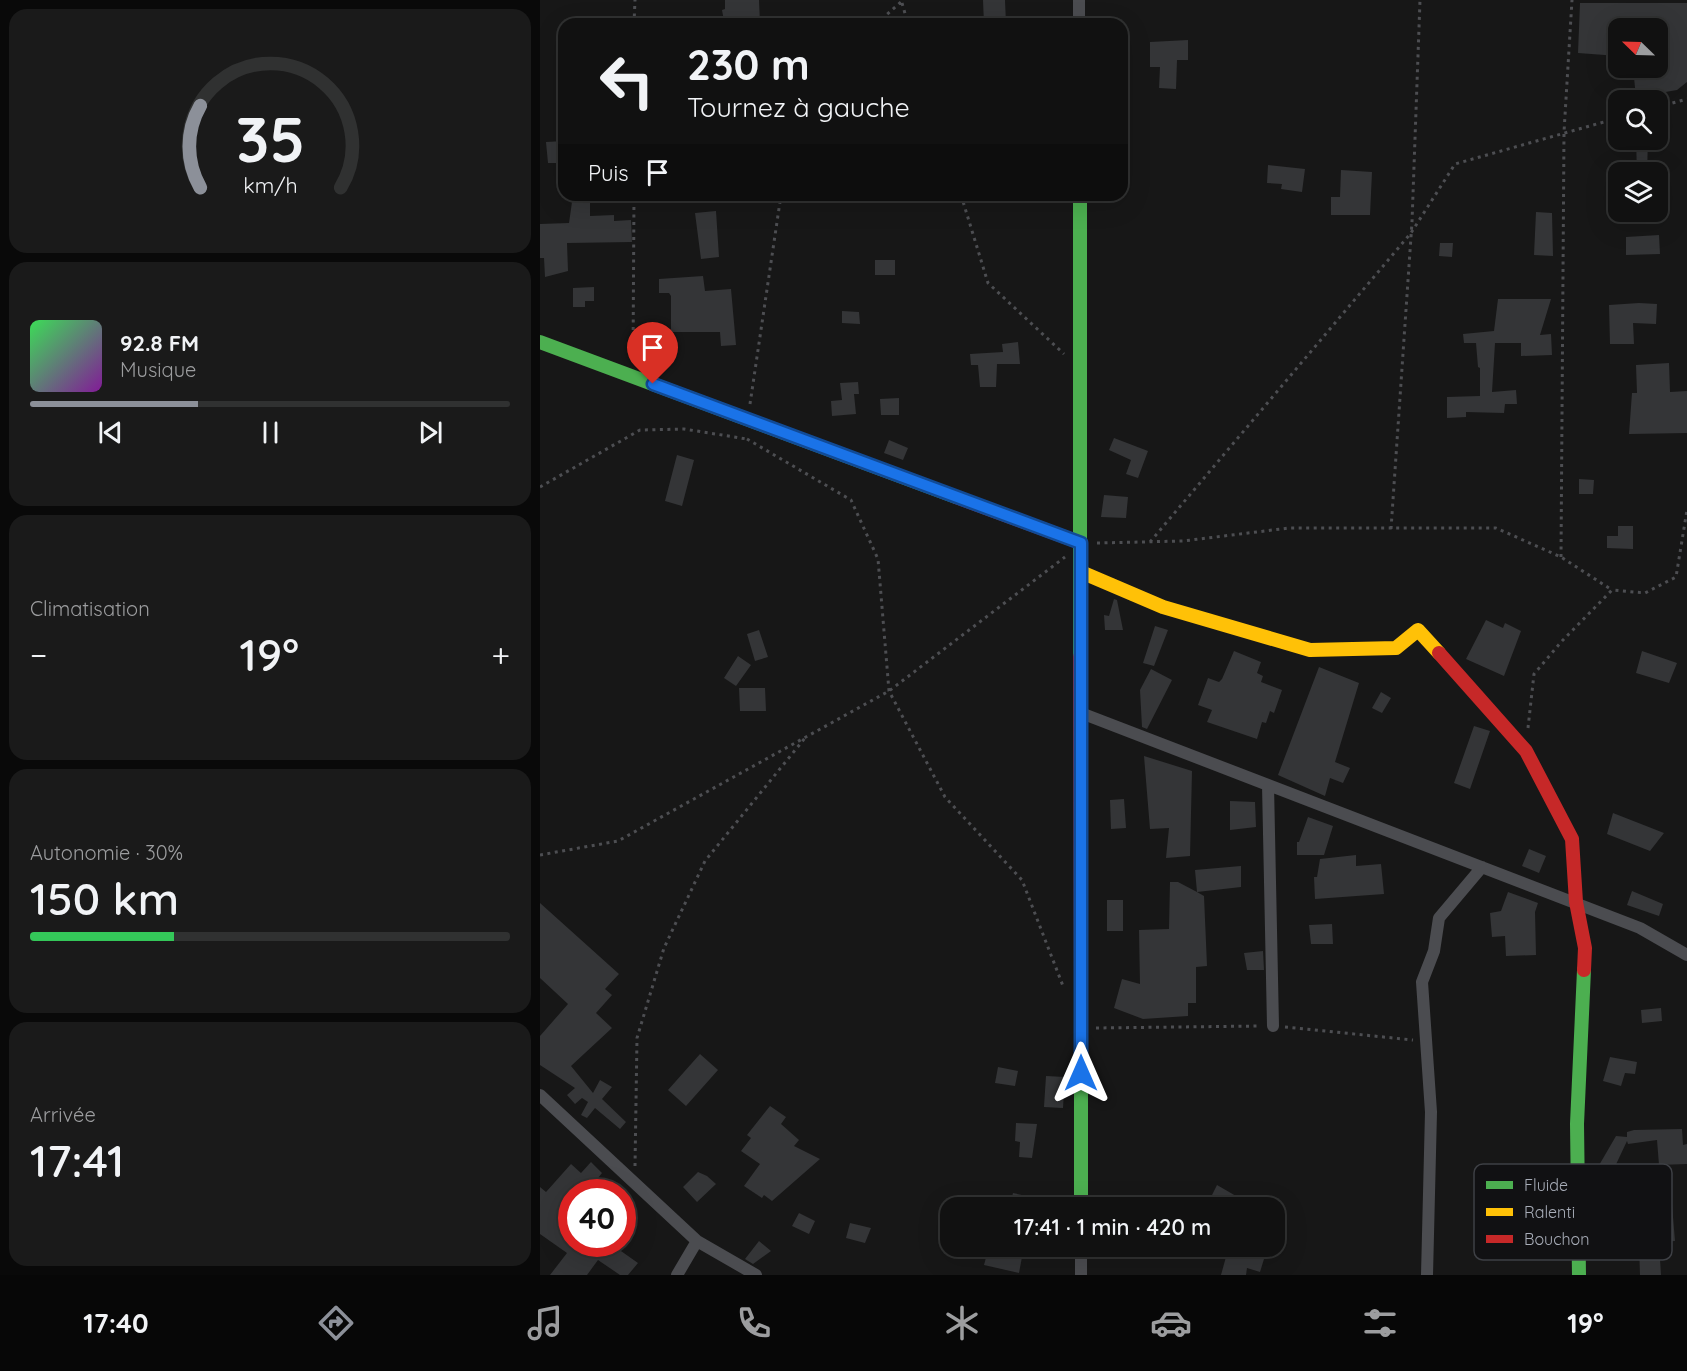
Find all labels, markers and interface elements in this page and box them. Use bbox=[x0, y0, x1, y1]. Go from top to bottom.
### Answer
north arrow bbox=[1608, 18, 1668, 78]
map controls bbox=[1608, 18, 1668, 222]
text: 230 m bbox=[687, 38, 810, 91]
icon: left bbox=[588, 42, 666, 120]
text: Tournez à gauche bbox=[687, 90, 910, 124]
button: search bbox=[1608, 90, 1668, 150]
text: 35 bbox=[235, 100, 305, 178]
icon: arrive bbox=[641, 156, 674, 189]
text: Puis bbox=[588, 159, 629, 187]
button: layers bbox=[1608, 162, 1668, 222]
text: km/h bbox=[243, 172, 297, 198]
pin bbox=[627, 322, 678, 384]
text: 92.8 FM bbox=[120, 329, 199, 357]
icon: arrive bbox=[636, 331, 669, 364]
text: Musique bbox=[120, 357, 196, 382]
icon: previous bbox=[94, 416, 127, 449]
icon: pause bbox=[254, 416, 287, 449]
icon: next bbox=[414, 416, 447, 449]
text: Climatisation bbox=[30, 596, 150, 621]
text: 19° bbox=[240, 626, 299, 682]
text: − bbox=[30, 634, 47, 675]
text: + bbox=[491, 634, 510, 675]
text: Autonomie · 30% bbox=[30, 840, 183, 865]
text: 150 km bbox=[30, 870, 179, 926]
position arrow bbox=[1049, 1041, 1113, 1105]
text: Arrivée bbox=[30, 1102, 96, 1127]
text: 17:41 bbox=[30, 1132, 124, 1188]
legend bbox=[1474, 1164, 1672, 1260]
text: Fluide bbox=[1524, 1175, 1568, 1195]
speed limit sign: 40 bbox=[558, 1179, 636, 1257]
text: Ralenti bbox=[1524, 1202, 1575, 1222]
text: 17:41 · 1 min · 420 m bbox=[1014, 1213, 1211, 1241]
text: Bouchon bbox=[1524, 1229, 1589, 1249]
icon: directions bbox=[315, 1302, 357, 1344]
icon: music bbox=[524, 1302, 566, 1344]
icon: phone bbox=[733, 1302, 775, 1344]
icon: climate bbox=[941, 1302, 983, 1344]
icon: car bbox=[1150, 1302, 1192, 1344]
icon: filters bbox=[1359, 1302, 1401, 1344]
text: 17:40 bbox=[83, 1306, 148, 1340]
text: 19° bbox=[1567, 1306, 1604, 1340]

